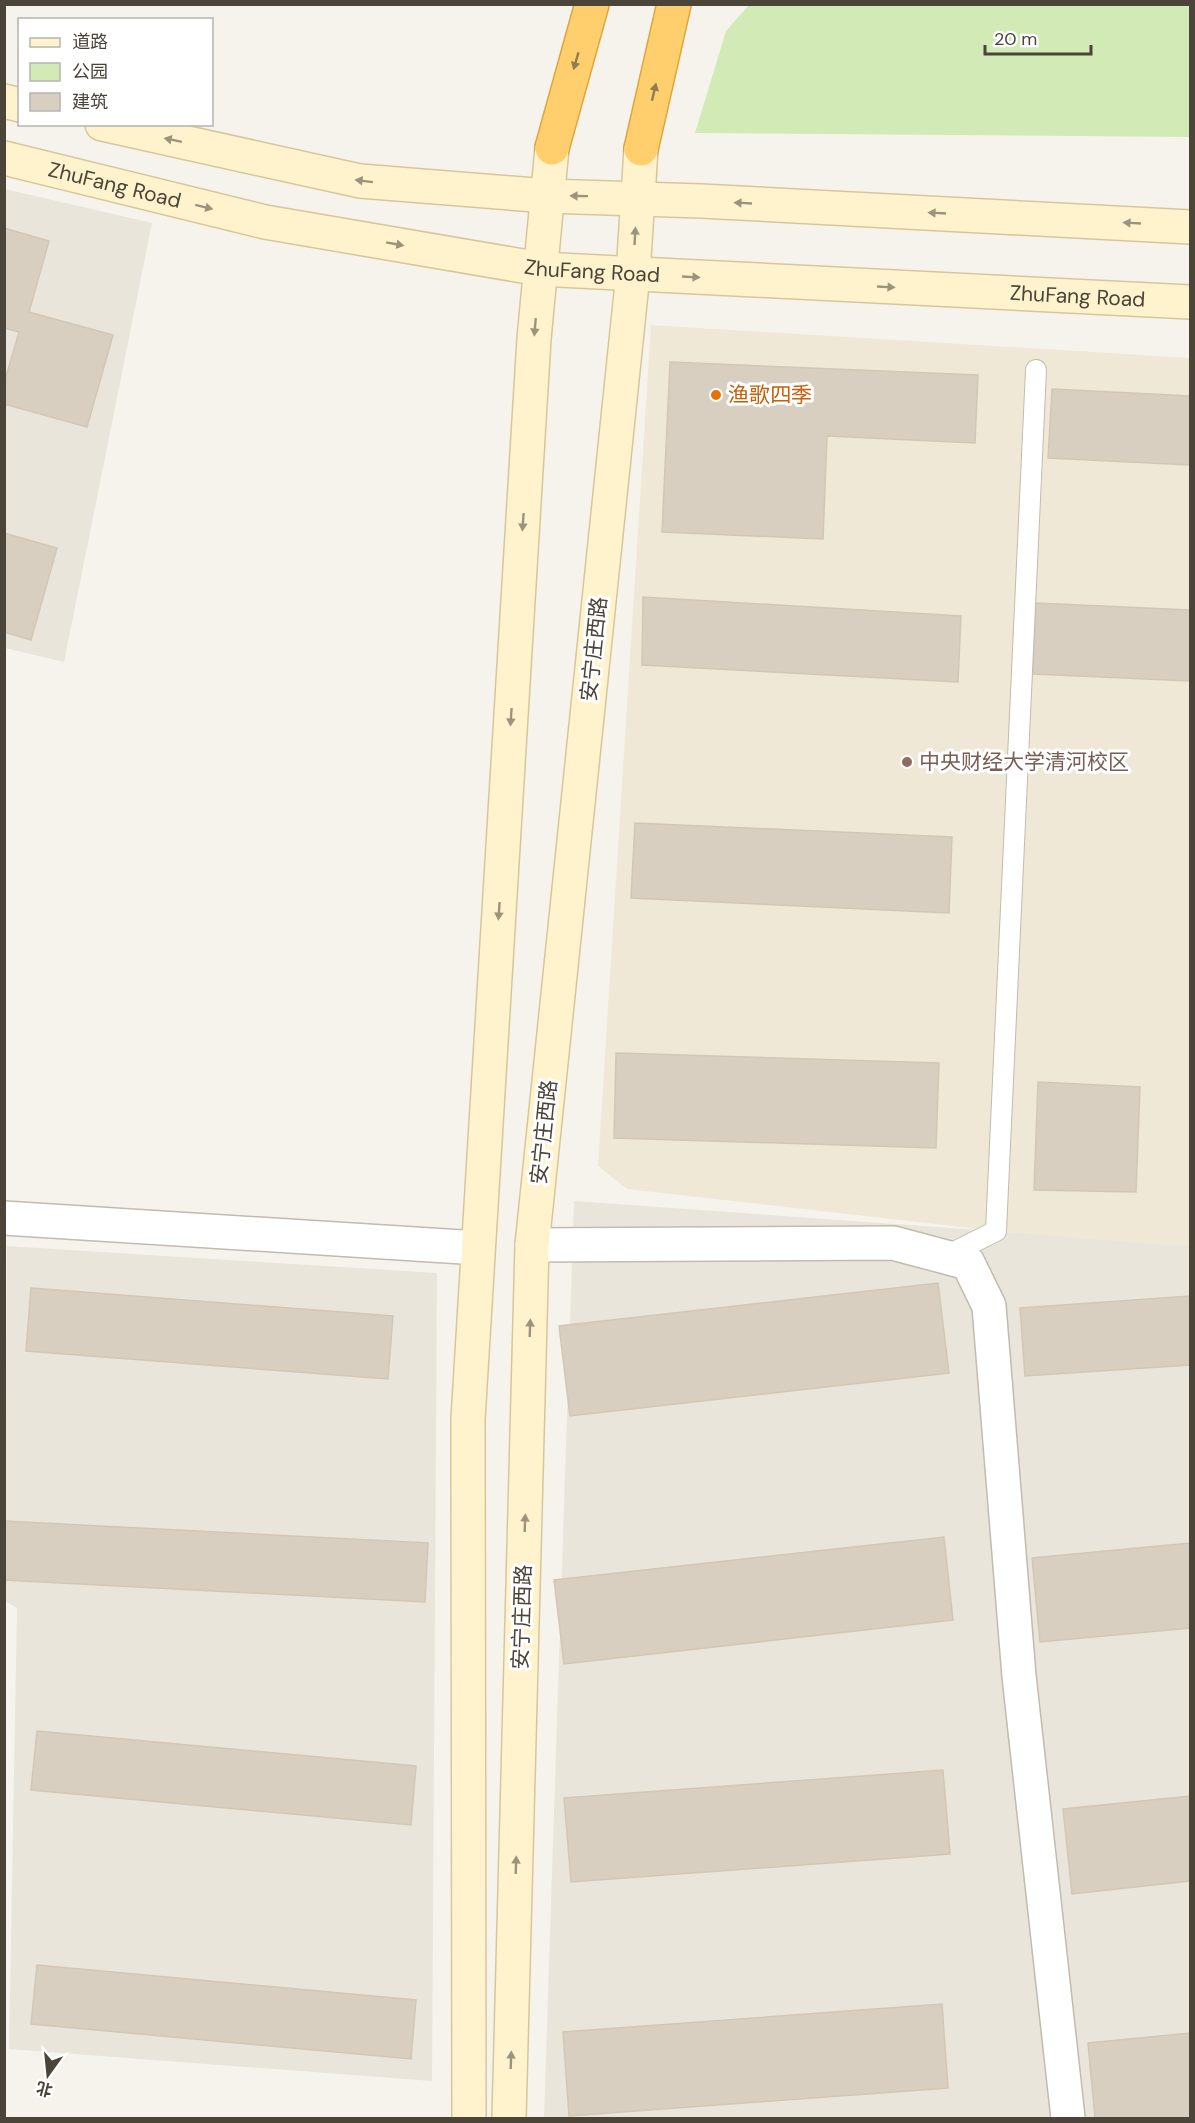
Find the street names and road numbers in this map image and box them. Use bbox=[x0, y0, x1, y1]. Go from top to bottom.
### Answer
street label: ZhuFang Road bbox=[45, 155, 184, 215]
street label: ZhuFang Road bbox=[522, 253, 661, 289]
street label: ZhuFang Road bbox=[1009, 279, 1146, 314]
street label: 安宁庄西路 bbox=[575, 595, 613, 703]
street label: 安宁庄西路 bbox=[525, 1078, 563, 1186]
street label: 安宁庄西路 bbox=[506, 1564, 538, 1670]

